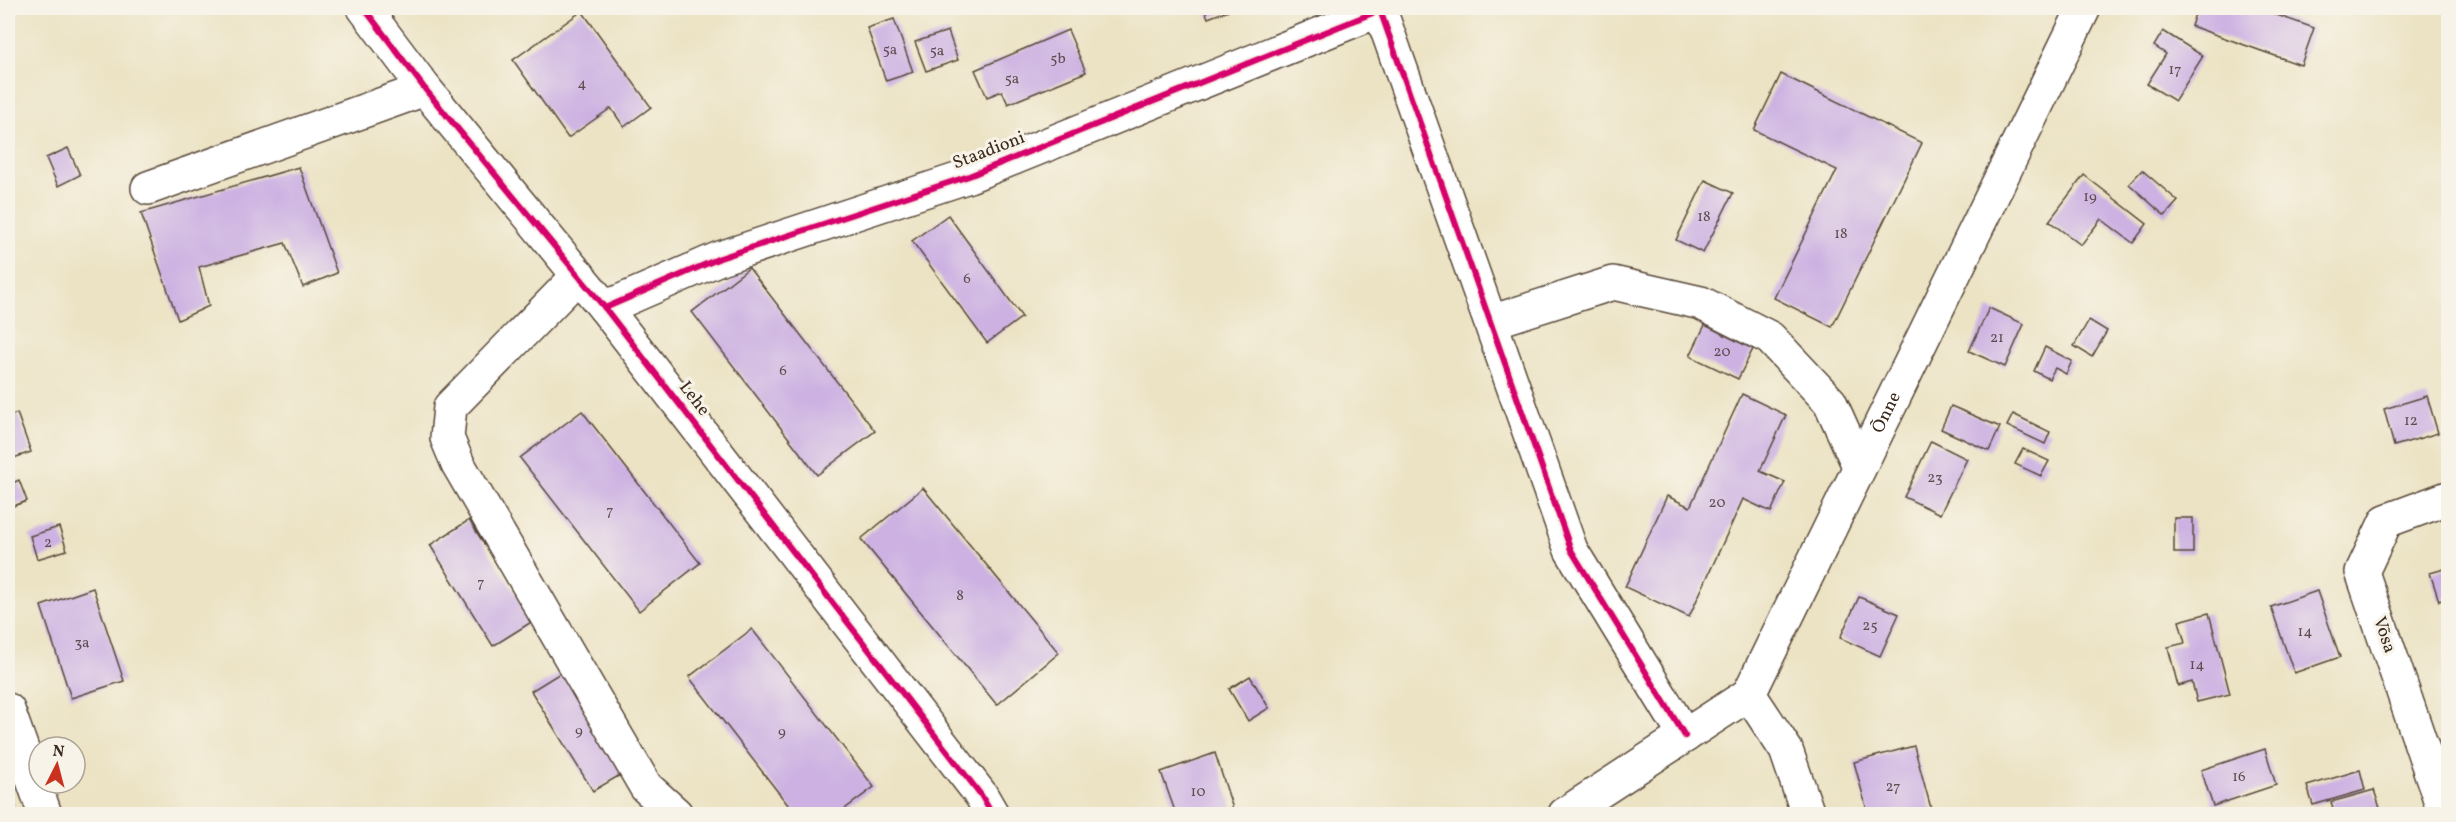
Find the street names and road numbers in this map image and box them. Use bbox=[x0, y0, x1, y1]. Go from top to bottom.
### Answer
street label: Staadioni bbox=[949, 126, 1029, 176]
street label: Lehe bbox=[672, 376, 716, 422]
street label: Õnne bbox=[1866, 388, 1907, 437]
street label: Võsa bbox=[2366, 613, 2402, 657]

